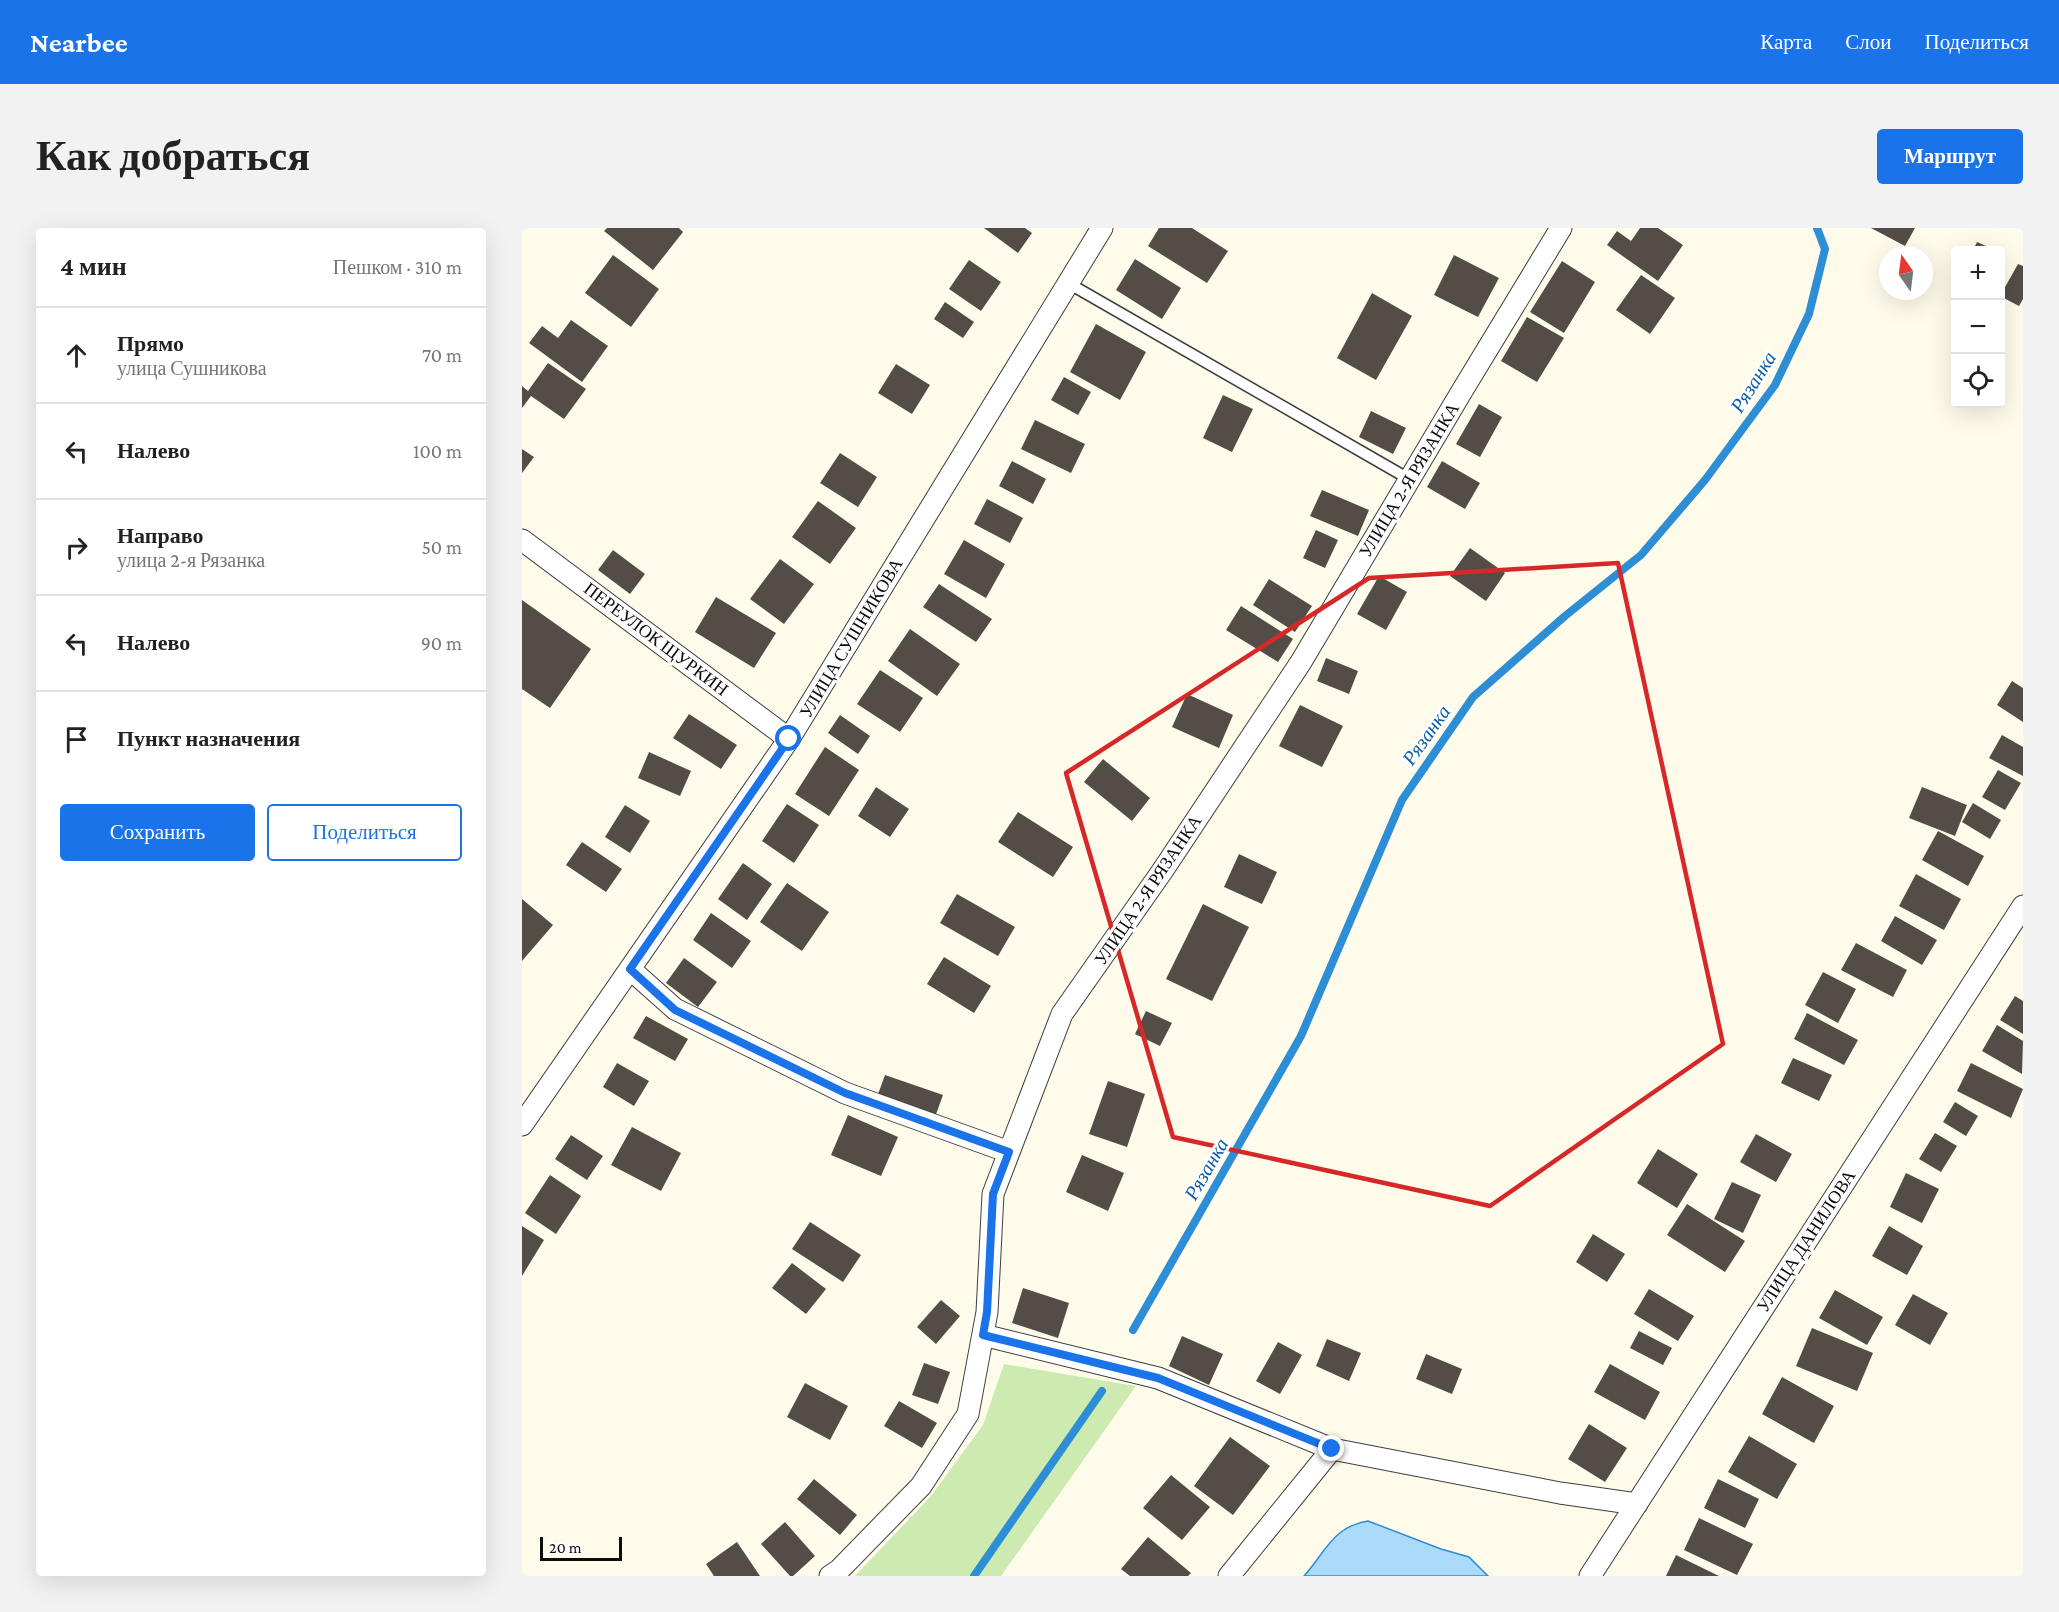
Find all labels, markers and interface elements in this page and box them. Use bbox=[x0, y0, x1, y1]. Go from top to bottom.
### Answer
text: Nearbee bbox=[30, 27, 128, 58]
text: Карта bbox=[1760, 30, 1812, 54]
text: Слои bbox=[1845, 30, 1891, 54]
text: Поделиться bbox=[1924, 30, 2029, 54]
button: Маршрут bbox=[1877, 129, 2023, 184]
text: Как добраться bbox=[36, 132, 310, 179]
north arrow bbox=[1879, 246, 1933, 300]
map controls bbox=[1951, 246, 2005, 408]
button: + bbox=[1951, 246, 2005, 300]
text: 4 мин bbox=[60, 252, 127, 281]
text: Пешком · 310 m bbox=[333, 256, 462, 278]
button: − bbox=[1951, 300, 2005, 354]
text: Прямо bbox=[117, 331, 184, 356]
icon: ahead bbox=[60, 339, 93, 372]
text: 70 m bbox=[422, 344, 462, 366]
water label: Рязанка bbox=[1725, 348, 1780, 417]
button: locate bbox=[1951, 354, 2005, 408]
text: улица Сушникова bbox=[117, 357, 267, 379]
street label: УЛИЦА 2-Я РЯЗАНКА bbox=[1355, 399, 1463, 561]
icon: left bbox=[60, 435, 93, 468]
text: Налево bbox=[117, 438, 190, 463]
text: 100 m bbox=[413, 440, 462, 462]
text: Направо bbox=[117, 523, 203, 548]
icon: right bbox=[60, 531, 93, 564]
text: 50 m bbox=[421, 536, 462, 558]
text: улица 2-я Рязанка bbox=[117, 549, 265, 571]
street label: УЛИЦА СУШНИКОВА bbox=[795, 555, 907, 721]
street label: ПЕРЕУЛОК ЩУРКИН bbox=[580, 578, 732, 700]
icon: left bbox=[60, 627, 93, 660]
text: Налево bbox=[117, 630, 190, 655]
text: 90 m bbox=[421, 632, 462, 654]
water label: Рязанка bbox=[1397, 701, 1454, 770]
icon: arrive bbox=[60, 723, 93, 756]
route start bbox=[775, 725, 801, 751]
text: Пункт назначения bbox=[117, 726, 300, 751]
button: Сохранить bbox=[60, 804, 255, 861]
button: Поделиться bbox=[267, 804, 462, 861]
street label: УЛИЦА 2-Я РЯЗАНКА bbox=[1090, 811, 1206, 969]
water label: Рязанка bbox=[1179, 1134, 1232, 1205]
street label: УЛИЦА ДАНИЛОВА bbox=[1753, 1166, 1859, 1316]
route end bbox=[1318, 1435, 1344, 1461]
scale bar bbox=[540, 1534, 622, 1562]
text: 20 m bbox=[549, 1539, 582, 1556]

